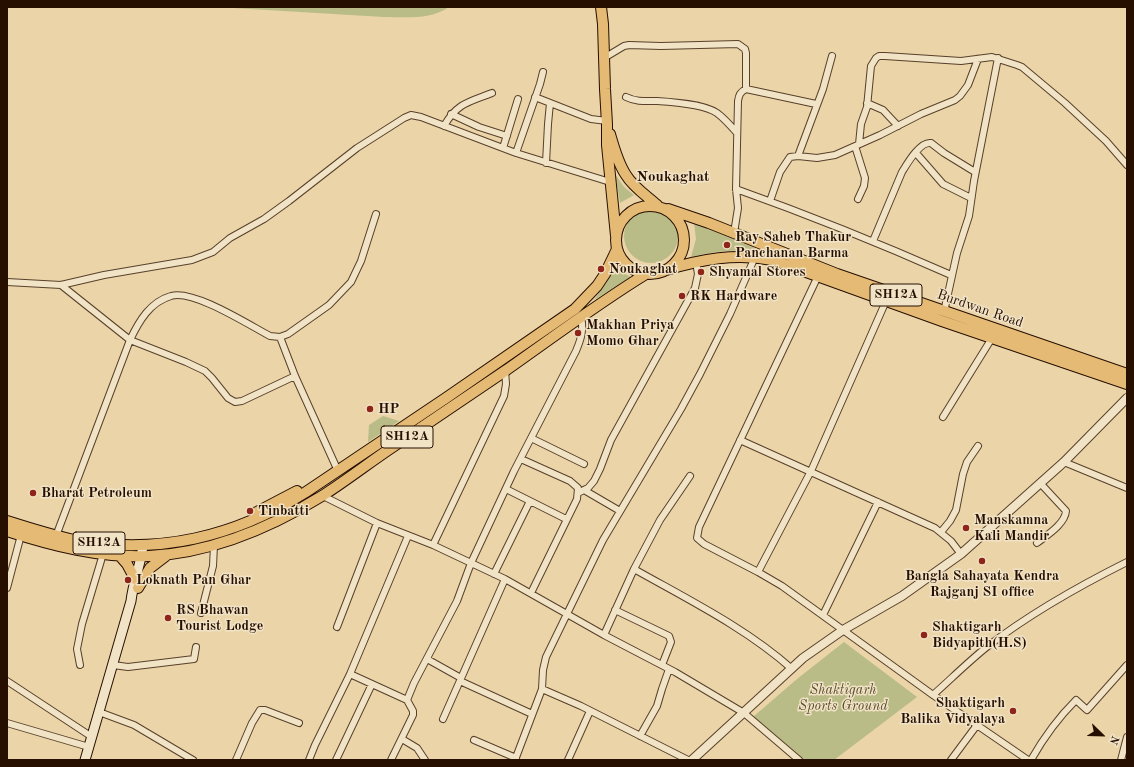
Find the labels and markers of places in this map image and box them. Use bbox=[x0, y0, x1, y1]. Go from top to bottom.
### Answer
place label: Ray Saheb Thakur Panchanan Barma bbox=[735, 229, 851, 262]
marker: Ray Saheb Thakur Panchanan Barma bbox=[722, 240, 732, 250]
place label: Noukaghat bbox=[609, 261, 677, 277]
marker: Noukaghat bbox=[596, 264, 606, 274]
place label: Shyamal Stores bbox=[709, 264, 806, 280]
marker: Shyamal Stores bbox=[696, 267, 706, 277]
place label: RK Hardware bbox=[690, 288, 777, 304]
marker: RK Hardware bbox=[677, 291, 687, 301]
place label: Makhan Priya Momo Ghar bbox=[586, 317, 674, 350]
marker: Makhan Priya Momo Ghar bbox=[573, 328, 583, 338]
place label: HP bbox=[378, 401, 399, 417]
marker: HP bbox=[365, 404, 375, 414]
place label: Bharat Petroleum bbox=[41, 485, 152, 501]
marker: Bharat Petroleum bbox=[28, 488, 38, 498]
place label: Tinbatti bbox=[258, 503, 309, 519]
marker: Tinbatti bbox=[245, 506, 255, 516]
place label: Manskamna Kali Mandir bbox=[974, 512, 1049, 544]
marker: Manskamna Kali Mandir bbox=[961, 523, 971, 533]
marker: Bangla Sahayata Kendra Rajganj SI office bbox=[977, 556, 987, 566]
place label: Bangla Sahayata Kendra Rajganj SI office bbox=[905, 568, 1059, 600]
place label: Loknath Pan Ghar bbox=[136, 572, 251, 588]
marker: Loknath Pan Ghar bbox=[123, 575, 133, 585]
place label: RS Bhawan Tourist Lodge bbox=[176, 602, 263, 634]
marker: RS Bhawan Tourist Lodge bbox=[163, 613, 173, 623]
place label: Shaktigarh Bidyapith(H.S) bbox=[932, 619, 1027, 652]
marker: Shaktigarh Bidyapith(H.S) bbox=[919, 630, 929, 640]
place label: Shaktigarh Balika Vidyalaya bbox=[900, 695, 1005, 728]
marker: Shaktigarh Balika Vidyalaya bbox=[1008, 706, 1018, 716]

